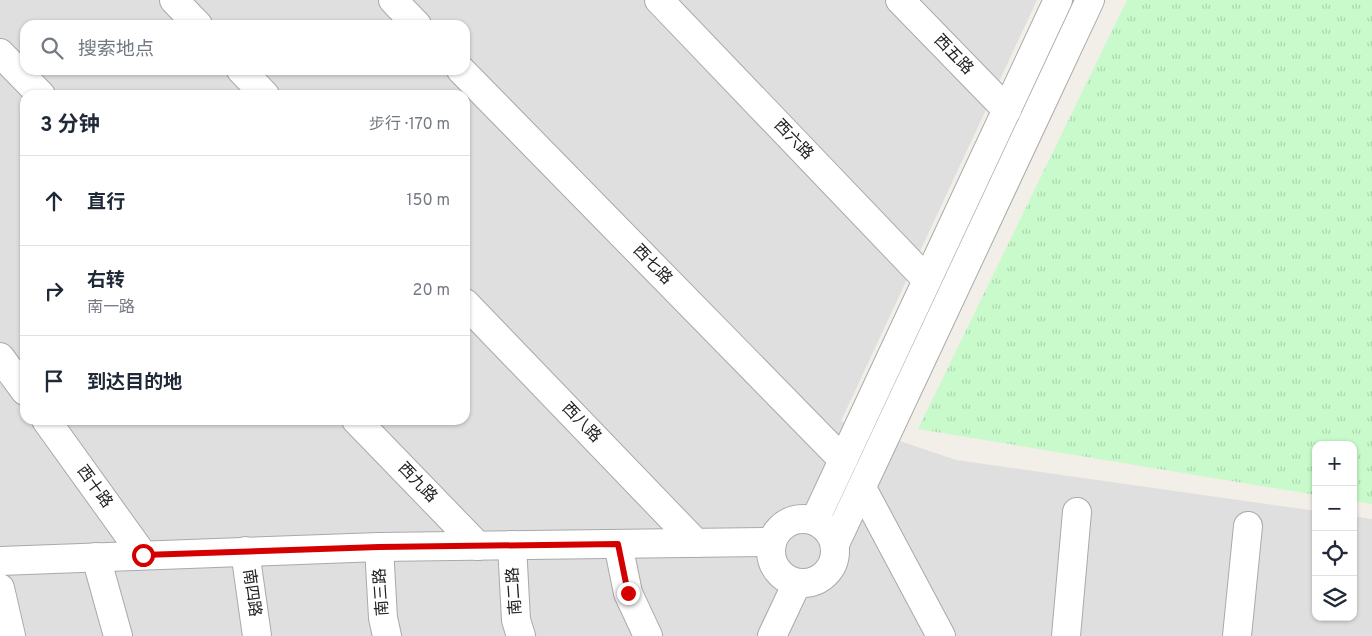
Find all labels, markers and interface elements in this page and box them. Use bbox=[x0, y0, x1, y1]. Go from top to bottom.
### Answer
search box bbox=[20, 20, 470, 75]
street label: 西五路 bbox=[929, 31, 977, 79]
icon: search bbox=[38, 34, 66, 62]
text: 搜索地点 bbox=[78, 38, 154, 62]
text: 3 分钟 bbox=[40, 112, 100, 139]
text: 步行 · 170 m bbox=[369, 115, 450, 135]
street label: 西六路 bbox=[769, 116, 817, 164]
icon: ahead bbox=[40, 187, 68, 215]
text: 直行 bbox=[87, 191, 125, 215]
text: 150 m bbox=[407, 191, 450, 211]
street label: 西七路 bbox=[628, 241, 676, 289]
text: 右转 bbox=[87, 269, 125, 293]
icon: right bbox=[40, 277, 68, 305]
text: 20 m bbox=[413, 281, 450, 301]
text: 南一路 bbox=[87, 298, 135, 318]
icon: arrive bbox=[40, 367, 68, 395]
text: 到达目的地 bbox=[87, 371, 182, 395]
street label: 西八路 bbox=[557, 399, 605, 447]
map controls bbox=[1312, 441, 1357, 621]
button: + bbox=[1312, 441, 1357, 486]
street label: 西九路 bbox=[393, 459, 441, 507]
street label: 西十路 bbox=[72, 462, 116, 512]
button: − bbox=[1312, 486, 1357, 531]
button: locate bbox=[1312, 531, 1357, 576]
route start bbox=[132, 544, 155, 567]
street label: 南二路 bbox=[503, 566, 527, 616]
street label: 南三路 bbox=[370, 567, 394, 617]
street label: 南四路 bbox=[238, 568, 264, 618]
button: layers bbox=[1312, 576, 1357, 621]
route end bbox=[617, 582, 640, 605]

